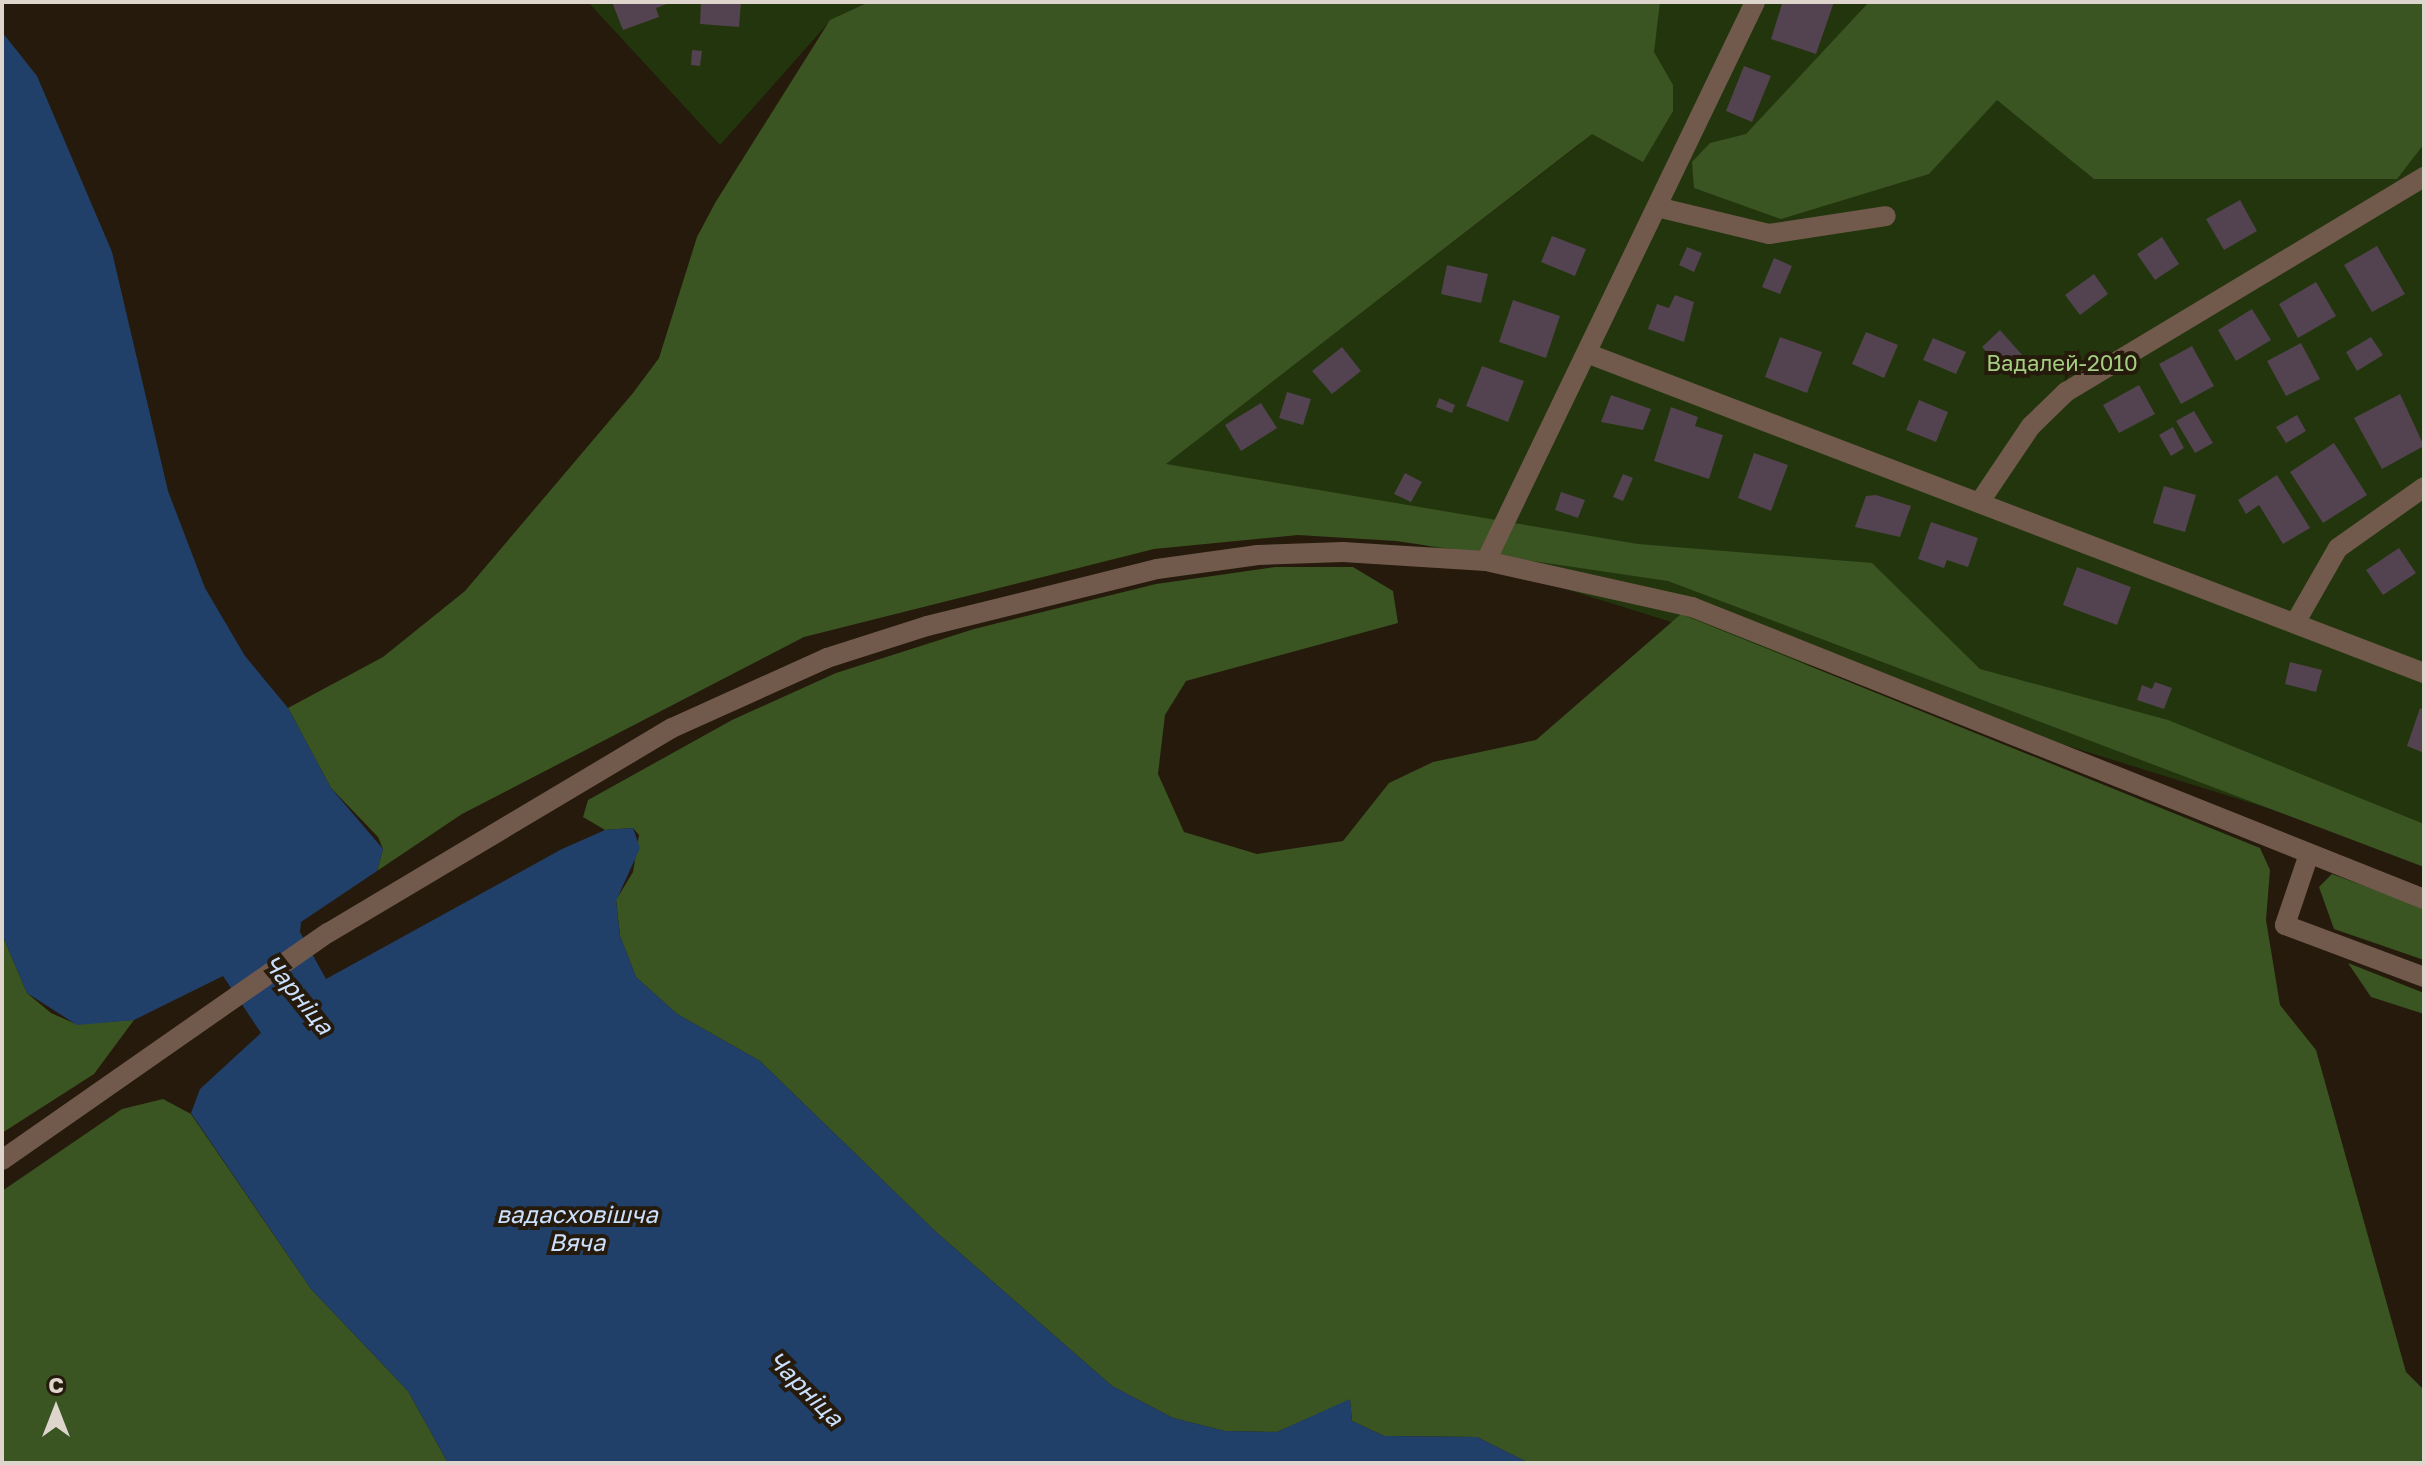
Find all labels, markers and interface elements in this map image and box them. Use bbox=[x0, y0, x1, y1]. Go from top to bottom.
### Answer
park label: Вадалей-2010 bbox=[1986, 350, 2138, 376]
water label: Чарніца bbox=[258, 948, 340, 1040]
water label: вадасховішча Вяча bbox=[496, 1200, 658, 1256]
water label: Чарніца bbox=[763, 1345, 849, 1431]
north arrow bbox=[16, 1369, 96, 1449]
text: С bbox=[48, 1371, 64, 1398]

